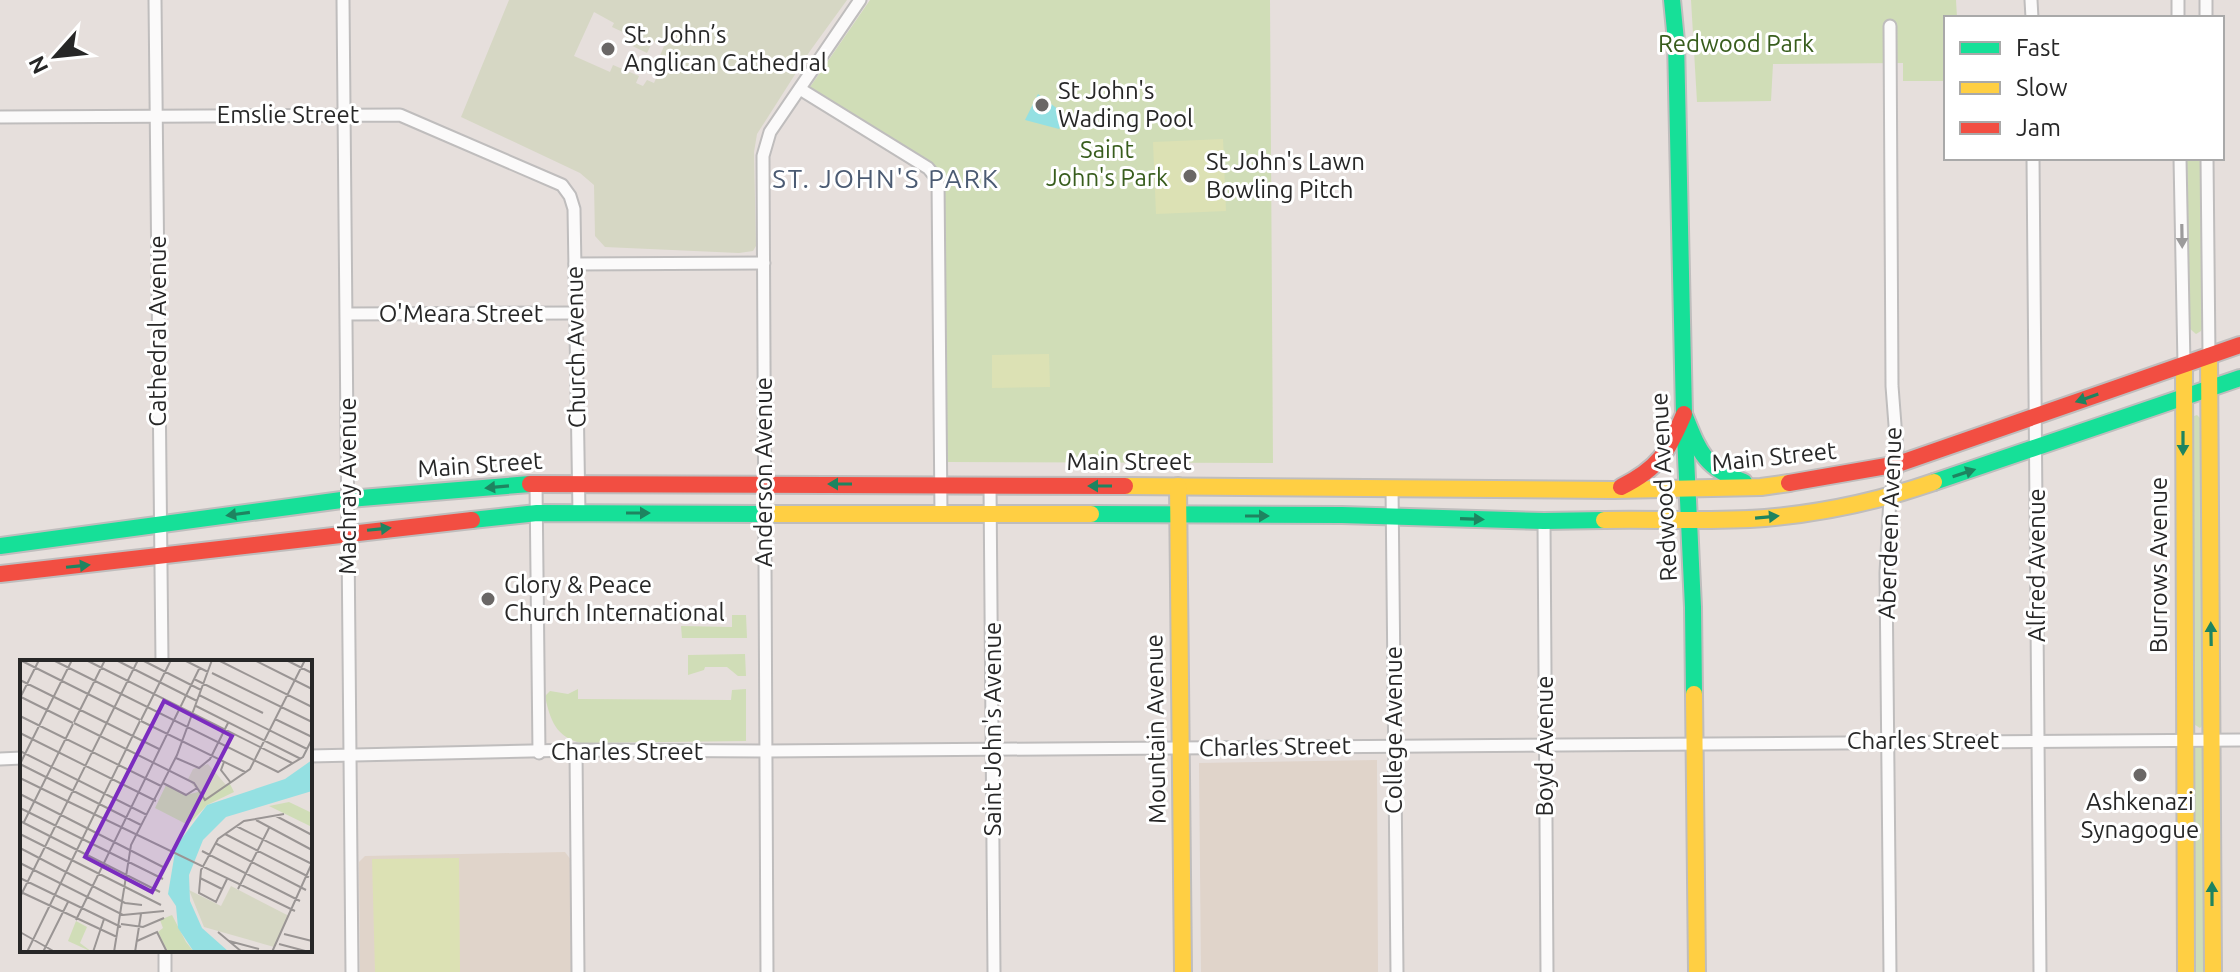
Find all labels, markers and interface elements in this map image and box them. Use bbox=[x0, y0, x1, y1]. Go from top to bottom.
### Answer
north arrow bbox=[16, 16, 96, 96]
legend bbox=[1944, 16, 2224, 160]
place label: St. John’s Anglican Cathedral bbox=[624, 21, 827, 76]
park label: Redwood Park bbox=[1658, 30, 1814, 57]
text: Fast bbox=[2016, 34, 2060, 61]
marker: St. John’s Anglican Cathedral bbox=[599, 40, 617, 58]
text: N bbox=[23, 52, 53, 78]
text: Slow bbox=[2016, 74, 2068, 101]
place label: St John's Wading Pool bbox=[1058, 77, 1193, 132]
marker: St John's Wading Pool bbox=[1033, 96, 1051, 114]
street label: Emslie Street bbox=[217, 101, 360, 128]
text: Jam bbox=[2016, 114, 2061, 141]
park label: Saint John's Park bbox=[1046, 136, 1168, 191]
place label: St John's Lawn Bowling Pitch bbox=[1206, 148, 1365, 203]
district label: ST. JOHN'S PARK bbox=[772, 164, 1000, 193]
marker: St John's Lawn Bowling Pitch bbox=[1181, 167, 1199, 185]
one-way arrow bbox=[2175, 224, 2188, 249]
street label: Cathedral Avenue bbox=[144, 235, 171, 427]
street label: Church Avenue bbox=[561, 266, 590, 428]
street label: O'Meara Street bbox=[379, 300, 544, 327]
street label: Anderson Avenue bbox=[750, 377, 777, 567]
street label: Redwood Avenue bbox=[1645, 392, 1682, 582]
one-way arrow bbox=[2075, 393, 2099, 405]
street label: Machray Avenue bbox=[334, 397, 361, 575]
street label: Aberdeen Avenue bbox=[1873, 426, 1906, 620]
one-way arrow bbox=[2176, 431, 2189, 456]
street label: Main Street bbox=[1710, 436, 1838, 476]
street label: Main Street bbox=[417, 447, 544, 482]
street label: Main Street bbox=[1066, 448, 1192, 475]
one-way arrow bbox=[1953, 466, 1977, 478]
street label: Burrows Avenue bbox=[2145, 477, 2172, 653]
one-way arrow bbox=[827, 478, 852, 490]
one-way arrow bbox=[1087, 480, 1112, 492]
one-way arrow bbox=[484, 481, 509, 494]
street label: Alfred Avenue bbox=[2023, 488, 2050, 642]
one-way arrow bbox=[626, 507, 651, 519]
one-way arrow bbox=[225, 508, 250, 521]
one-way arrow bbox=[1245, 510, 1270, 522]
one-way arrow bbox=[1755, 510, 1780, 523]
one-way arrow bbox=[1460, 512, 1485, 525]
one-way arrow bbox=[366, 523, 391, 536]
one-way arrow bbox=[65, 559, 90, 572]
place label: Glory & Peace Church International bbox=[504, 571, 725, 626]
marker: Glory & Peace Church International bbox=[479, 590, 497, 608]
one-way arrow bbox=[2205, 621, 2217, 646]
street label: Saint John's Avenue bbox=[979, 622, 1006, 836]
street label: Mountain Avenue bbox=[1140, 634, 1171, 824]
street label: College Avenue bbox=[1380, 646, 1407, 814]
inset map bbox=[20, 660, 312, 952]
street label: Boyd Avenue bbox=[1531, 675, 1558, 817]
street label: Charles Street bbox=[1847, 727, 2000, 754]
street label: Charles Street bbox=[1199, 732, 1352, 761]
street label: Charles Street bbox=[551, 738, 704, 765]
marker: Ashkenazi Synagogue bbox=[2131, 766, 2149, 784]
place label: Ashkenazi Synagogue bbox=[2081, 788, 2199, 843]
one-way arrow bbox=[2206, 881, 2218, 906]

